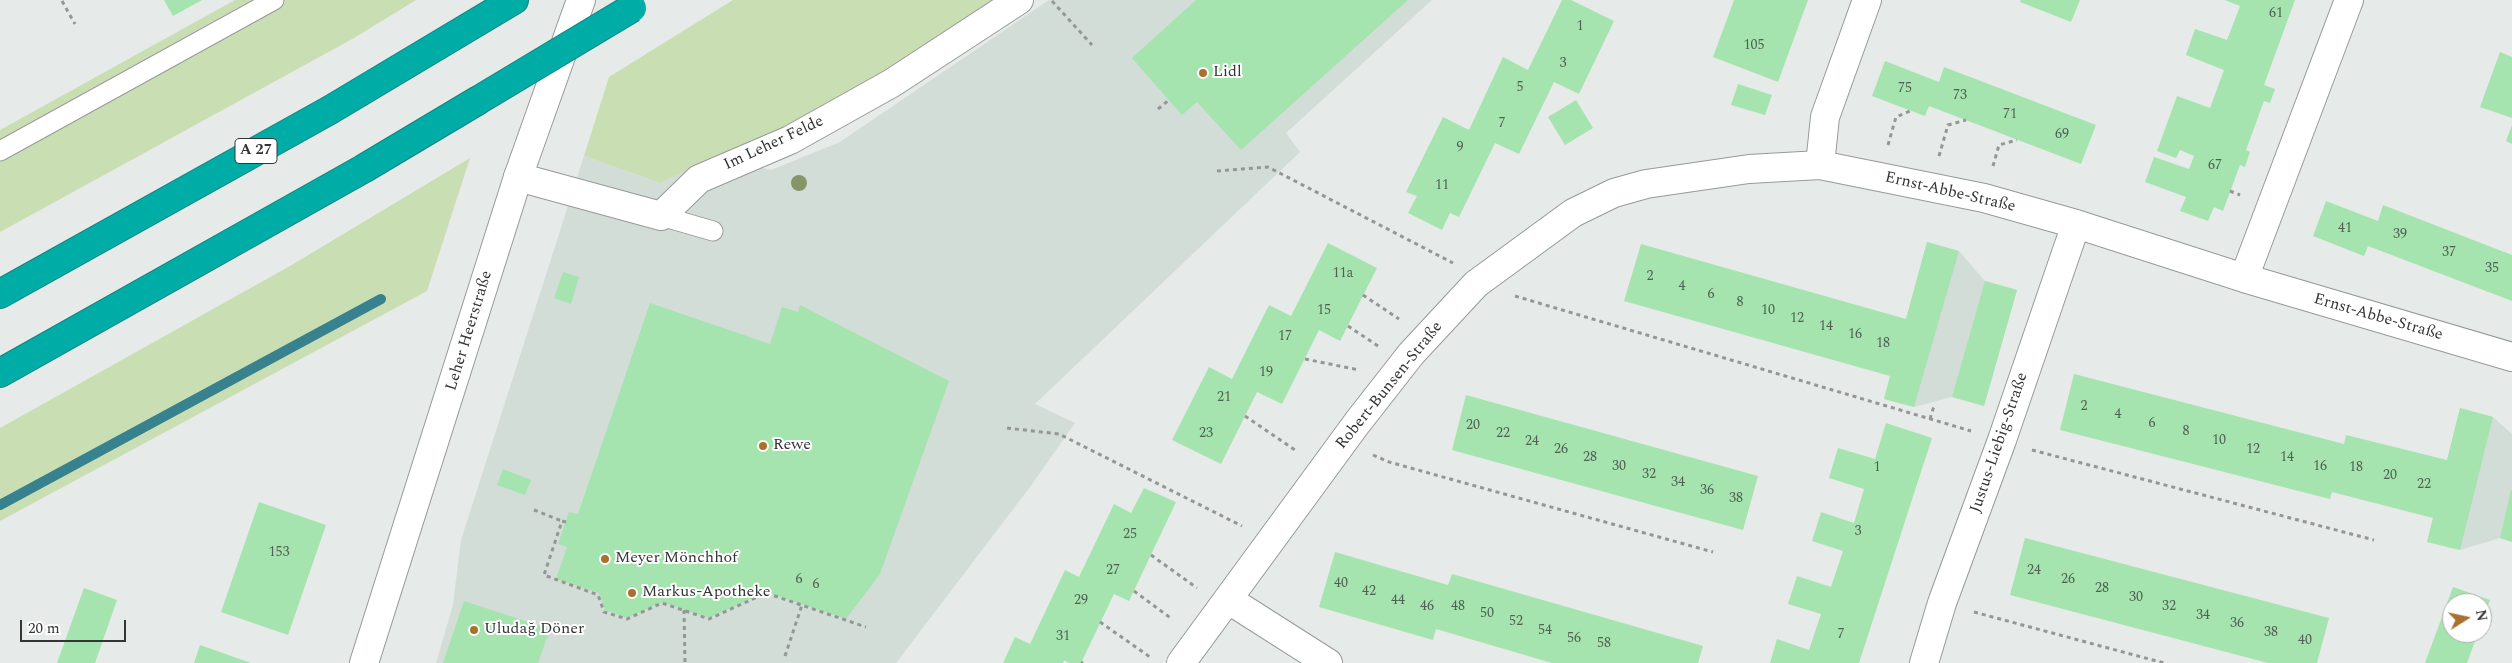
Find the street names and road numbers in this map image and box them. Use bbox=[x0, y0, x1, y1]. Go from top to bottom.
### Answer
street label: Im Leher Felde bbox=[721, 113, 827, 175]
road number: A 27 bbox=[235, 138, 277, 164]
street label: Ernst-Abbe-Straße bbox=[1883, 169, 2017, 217]
street label: Leher Heerstraße bbox=[443, 269, 497, 393]
street label: Ernst-Abbe-Straße bbox=[2311, 290, 2445, 346]
street label: Robert-Bunsen-Straße bbox=[1333, 318, 1447, 454]
street label: Justus-Liebig-Straße bbox=[1967, 370, 2033, 516]

